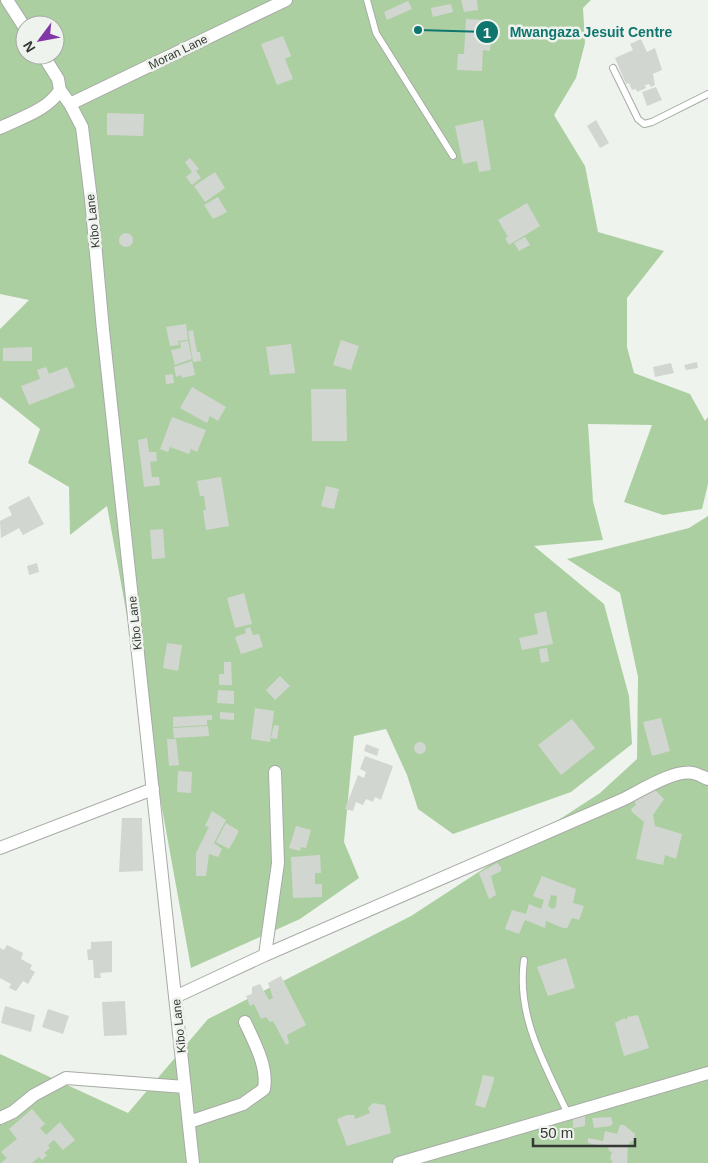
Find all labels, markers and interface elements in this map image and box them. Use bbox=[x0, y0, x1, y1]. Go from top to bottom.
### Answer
north arrow bbox=[15, 15, 65, 65]
callout: Mwangaza Jesuit Centre bbox=[475, 18, 682, 47]
text: 1 bbox=[483, 24, 491, 41]
text: Mwangaza Jesuit Centre bbox=[510, 24, 673, 40]
street label: Moran Lane bbox=[146, 32, 210, 72]
text: N bbox=[20, 38, 38, 55]
street label: Kibo Lane bbox=[83, 193, 103, 249]
street label: Kibo Lane bbox=[125, 595, 145, 651]
street label: Kibo Lane bbox=[169, 998, 189, 1054]
scale bar bbox=[533, 1116, 636, 1148]
text: 50 m bbox=[540, 1124, 573, 1141]

